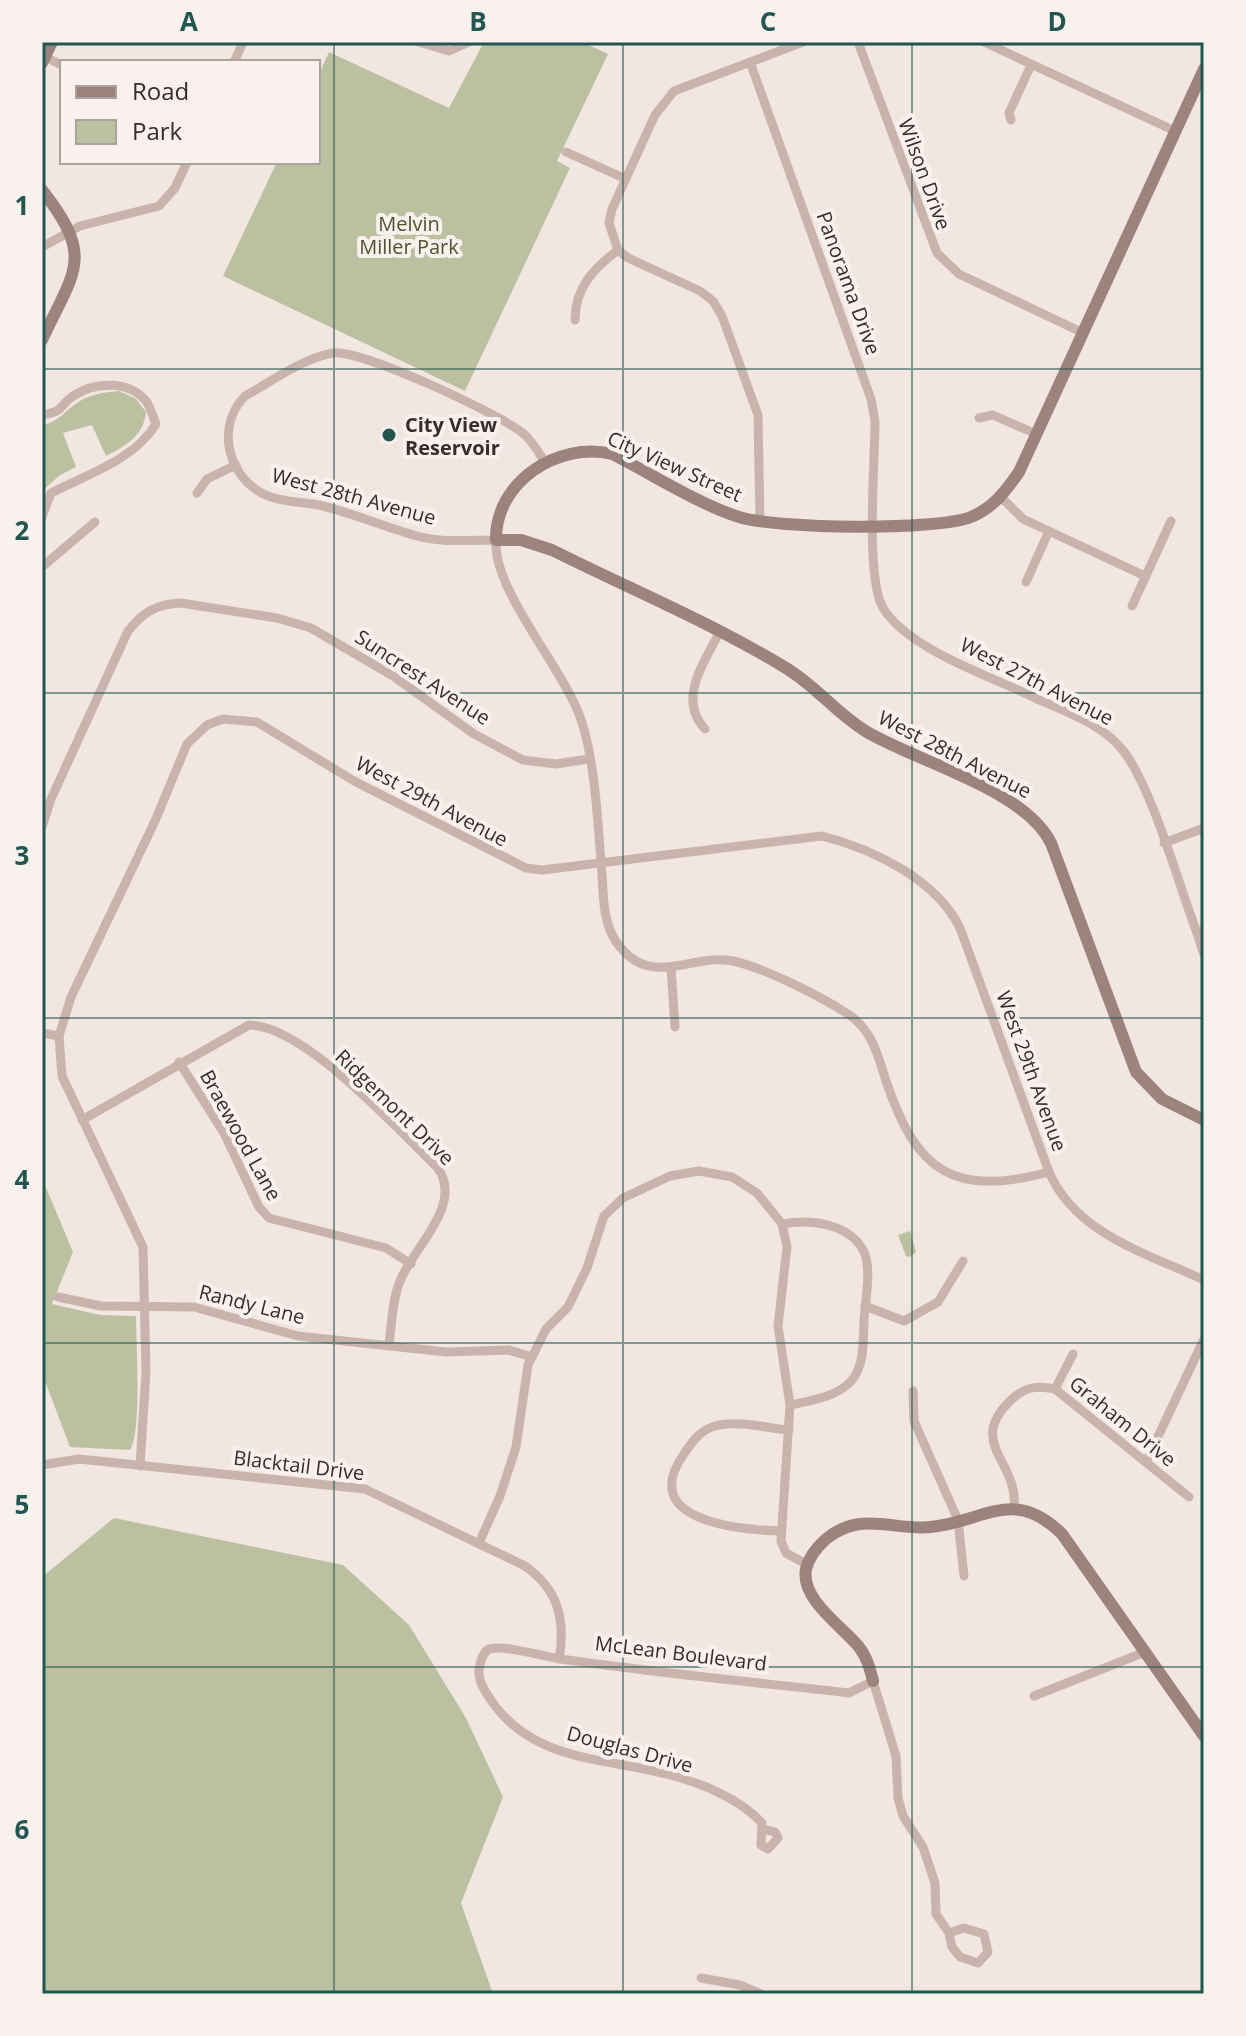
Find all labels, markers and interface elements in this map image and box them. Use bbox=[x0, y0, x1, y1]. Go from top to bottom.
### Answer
text: A bbox=[180, 3, 198, 39]
text: B bbox=[469, 3, 487, 39]
text: C bbox=[760, 3, 776, 39]
text: D bbox=[1047, 3, 1067, 39]
legend bbox=[60, 60, 320, 164]
text: Road bbox=[132, 74, 189, 107]
text: Park bbox=[132, 114, 183, 147]
street label: Wilson Drive bbox=[892, 115, 958, 233]
text: 1 bbox=[15, 187, 29, 223]
street label: Panorama Drive bbox=[811, 208, 887, 358]
park label: Melvin Miller Park bbox=[359, 210, 459, 260]
place label: City View Reservoir bbox=[405, 411, 500, 461]
street label: City View Street bbox=[603, 424, 747, 508]
marker: City View Reservoir bbox=[380, 426, 398, 444]
street label: West 28th Avenue bbox=[269, 461, 439, 531]
text: 2 bbox=[15, 512, 30, 548]
street label: Suncrest Avenue bbox=[350, 623, 496, 731]
street label: West 27th Avenue bbox=[956, 631, 1118, 731]
street label: West 28th Avenue bbox=[874, 704, 1036, 804]
street label: West 29th Avenue bbox=[351, 749, 513, 853]
text: 3 bbox=[15, 837, 29, 873]
street label: West 29th Avenue bbox=[990, 987, 1074, 1155]
street label: Ridgemont Drive bbox=[330, 1043, 460, 1171]
street label: Braewood Lane bbox=[194, 1065, 288, 1205]
text: 4 bbox=[15, 1161, 30, 1197]
street label: Randy Lane bbox=[196, 1278, 308, 1330]
street label: Graham Drive bbox=[1064, 1370, 1182, 1472]
street label: Blacktail Drive bbox=[232, 1444, 366, 1486]
text: 5 bbox=[15, 1486, 29, 1522]
street label: McLean Boulevard bbox=[594, 1629, 768, 1677]
street label: Douglas Drive bbox=[564, 1719, 696, 1779]
text: 6 bbox=[15, 1811, 30, 1847]

